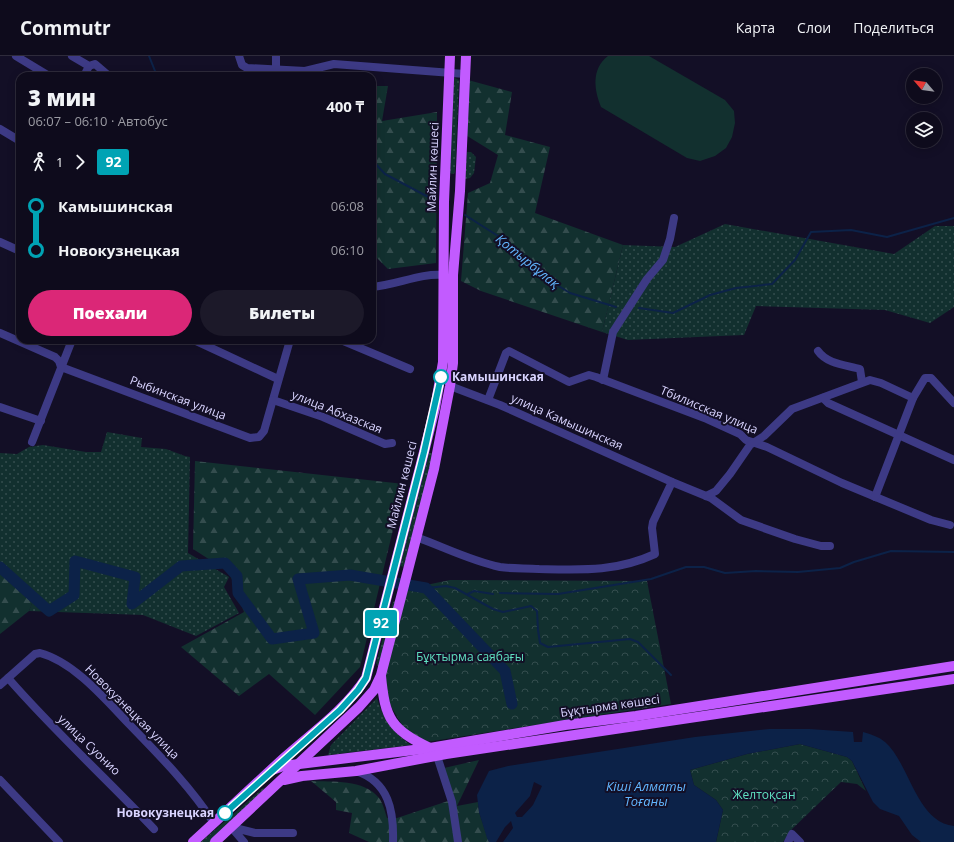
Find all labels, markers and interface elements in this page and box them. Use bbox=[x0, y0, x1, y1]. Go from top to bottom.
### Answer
text: Commutr bbox=[20, 15, 111, 41]
text: Карта bbox=[736, 18, 775, 37]
text: Слои bbox=[797, 18, 831, 37]
text: Поделиться bbox=[853, 18, 934, 37]
north arrow bbox=[906, 68, 942, 104]
map controls bbox=[906, 68, 942, 148]
text: 3 мин bbox=[28, 82, 96, 112]
text: 400 ₸ bbox=[326, 96, 364, 116]
text: 06:07 – 06:10 · Автобус bbox=[28, 112, 168, 130]
button: layers bbox=[906, 112, 942, 148]
street label: Майлин көшесі bbox=[422, 122, 443, 212]
icon: walk bbox=[28, 151, 50, 173]
icon: forward bbox=[69, 151, 91, 173]
text: 92 bbox=[105, 152, 121, 171]
text: 1 bbox=[56, 153, 63, 171]
text: Камышинская bbox=[58, 196, 173, 216]
text: 06:08 bbox=[331, 197, 364, 215]
water label: Қотырбұлақ bbox=[492, 230, 564, 293]
text: Новокузнецкая bbox=[58, 240, 180, 260]
text: 06:10 bbox=[331, 241, 364, 259]
button: Поехали bbox=[28, 290, 192, 336]
button: Билеты bbox=[200, 290, 364, 336]
place label: Камышинская bbox=[452, 368, 544, 385]
marker: Камышинская bbox=[433, 369, 449, 385]
street label: Рыбинская улица bbox=[128, 371, 229, 424]
street label: Тбилисская улица bbox=[658, 381, 761, 438]
street label: улица Абхазская bbox=[289, 386, 385, 438]
street label: улица Камышинская bbox=[508, 389, 626, 454]
street label: Майлин көшесі bbox=[382, 439, 421, 531]
line badge: 92 bbox=[363, 610, 399, 636]
text: 92 bbox=[373, 613, 389, 632]
park label: Бұқтырма саябағы bbox=[416, 648, 524, 665]
street label: Новокузнецкая улица bbox=[81, 661, 183, 763]
street label: Бұқтырма көшесі bbox=[559, 690, 661, 721]
street label: улица Суонио bbox=[54, 710, 124, 779]
water label: Кіші Алматы Тоғаны bbox=[606, 777, 686, 810]
park label: Желтоқсан bbox=[732, 786, 796, 803]
place label: Новокузнецкая bbox=[116, 804, 214, 821]
marker: Новокузнецкая bbox=[217, 805, 233, 821]

